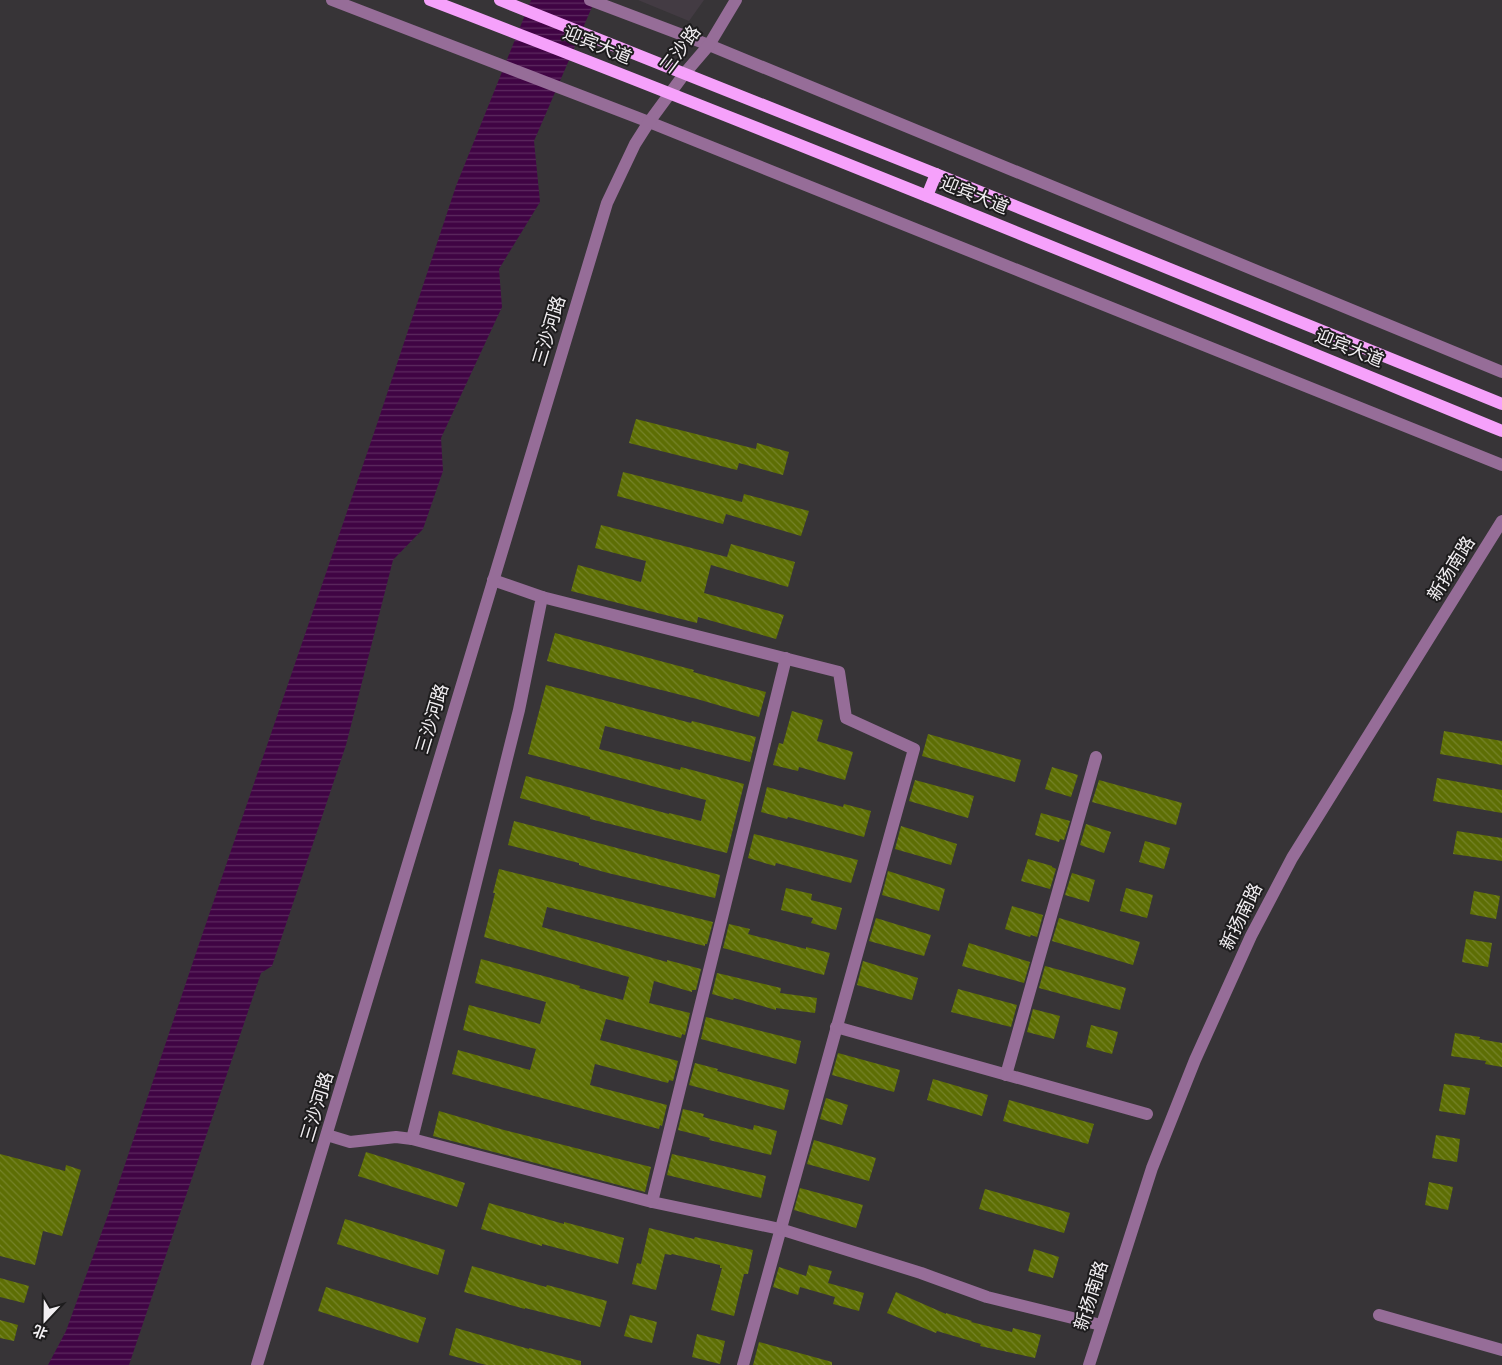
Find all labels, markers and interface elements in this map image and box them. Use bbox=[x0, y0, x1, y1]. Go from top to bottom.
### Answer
street label: 迎宾大道 bbox=[560, 22, 634, 68]
street label: 三沙路 bbox=[656, 22, 704, 77]
street label: 迎宾大道 bbox=[937, 172, 1011, 218]
street label: 三沙河路 bbox=[529, 293, 569, 368]
street label: 迎宾大道 bbox=[1312, 325, 1386, 371]
street label: 新扬南路 bbox=[1424, 533, 1479, 604]
street label: 三沙河路 bbox=[412, 681, 452, 756]
street label: 新扬南路 bbox=[1216, 880, 1266, 953]
street label: 三沙河路 bbox=[297, 1069, 337, 1144]
street label: 新扬南路 bbox=[1070, 1258, 1112, 1333]
north arrow bbox=[20, 1295, 70, 1345]
text: 北 bbox=[31, 1322, 50, 1341]

